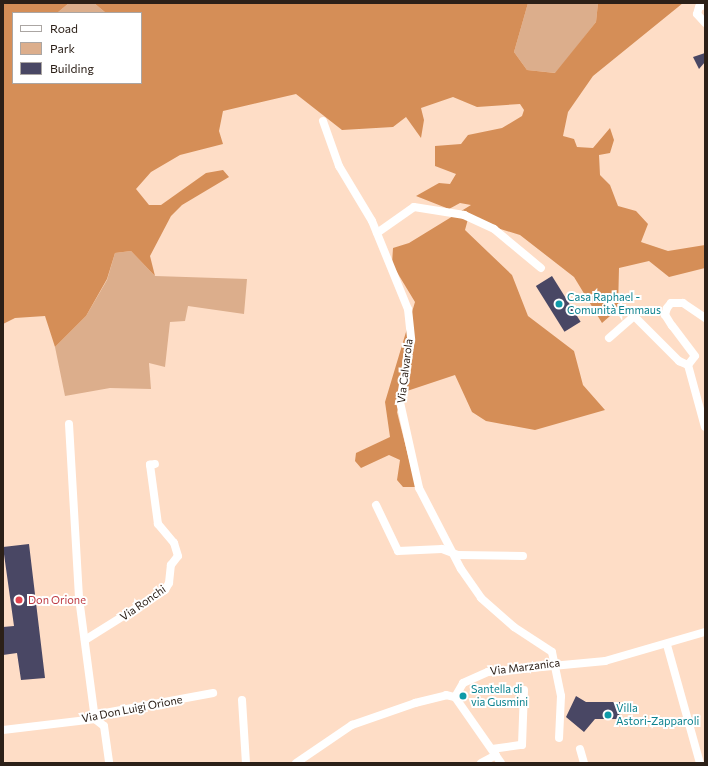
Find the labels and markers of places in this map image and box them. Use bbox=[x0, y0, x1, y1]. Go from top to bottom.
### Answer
place label: Casa Raphael - Comunità Emmaus bbox=[567, 291, 661, 317]
marker: Casa Raphael - Comunità Emmaus bbox=[554, 299, 564, 309]
place label: Don Orione bbox=[28, 593, 86, 607]
marker: Don Orione bbox=[13, 594, 25, 606]
place label: Santella di via Gusmini bbox=[471, 683, 528, 709]
marker: Santella di via Gusmini bbox=[458, 691, 468, 701]
place label: Villa Astori-Zapparoli bbox=[616, 702, 699, 728]
marker: Villa Astori-Zapparoli bbox=[603, 710, 613, 720]

